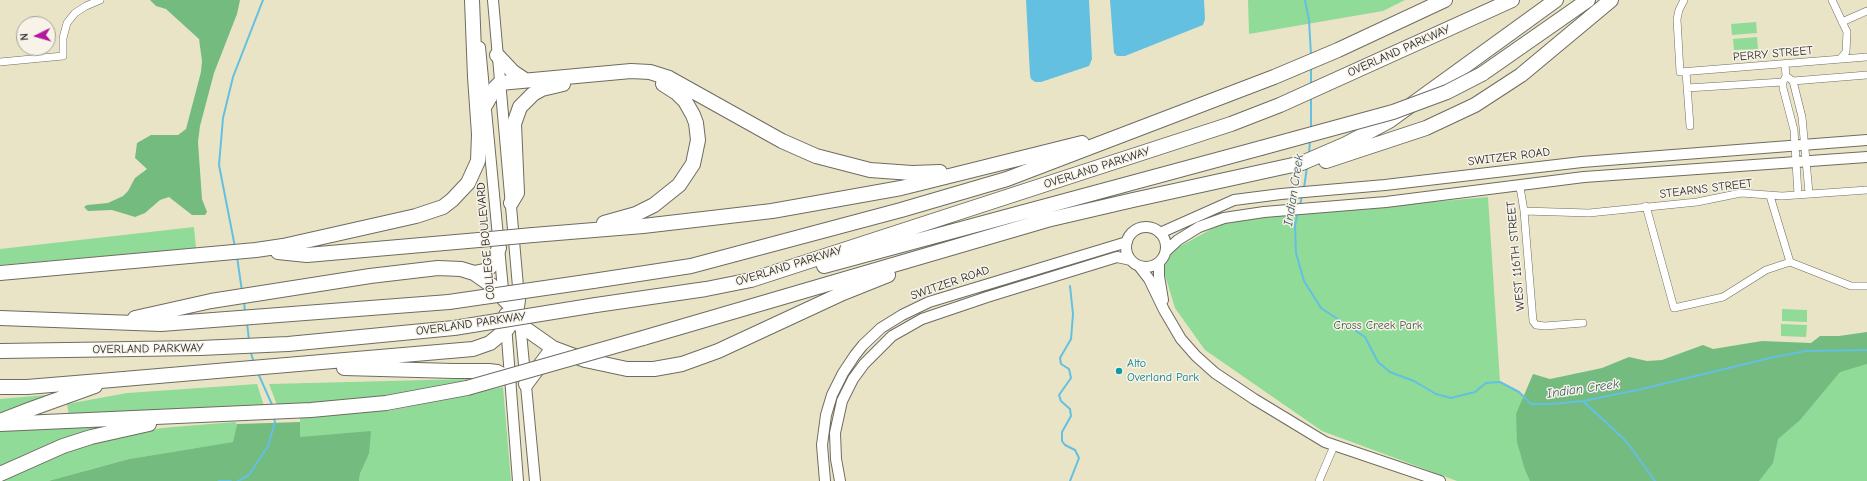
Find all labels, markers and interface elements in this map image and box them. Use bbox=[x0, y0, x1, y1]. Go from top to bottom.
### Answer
north arrow bbox=[16, 16, 56, 56]
street label: OVERLAND PARKWAY bbox=[1345, 22, 1453, 80]
text: N bbox=[18, 33, 31, 41]
street label: PERRY STREET bbox=[1732, 43, 1814, 65]
street label: OVERLAND PARKWAY bbox=[1042, 144, 1152, 192]
street label: SWITZER ROAD bbox=[1467, 145, 1551, 169]
water label: Indian Creek bbox=[1281, 153, 1307, 227]
street label: STEARNS STREET bbox=[1659, 176, 1753, 202]
street label: COLLEGE BOULEVARD bbox=[474, 182, 498, 300]
street label: WEST 116TH STREET bbox=[1504, 200, 1528, 312]
street label: OVERLAND PARKWAY bbox=[734, 243, 844, 289]
street label: SWITZER ROAD bbox=[909, 263, 991, 303]
street label: OVERLAND PARKWAY bbox=[415, 309, 527, 339]
park label: Cross Creek Park bbox=[1334, 319, 1422, 333]
street label: OVERLAND PARKWAY bbox=[92, 341, 204, 357]
place label: Alto Overland Park bbox=[1127, 357, 1199, 385]
marker: Alto Overland Park bbox=[1114, 366, 1124, 376]
water label: Indian Creek bbox=[1546, 376, 1620, 402]

